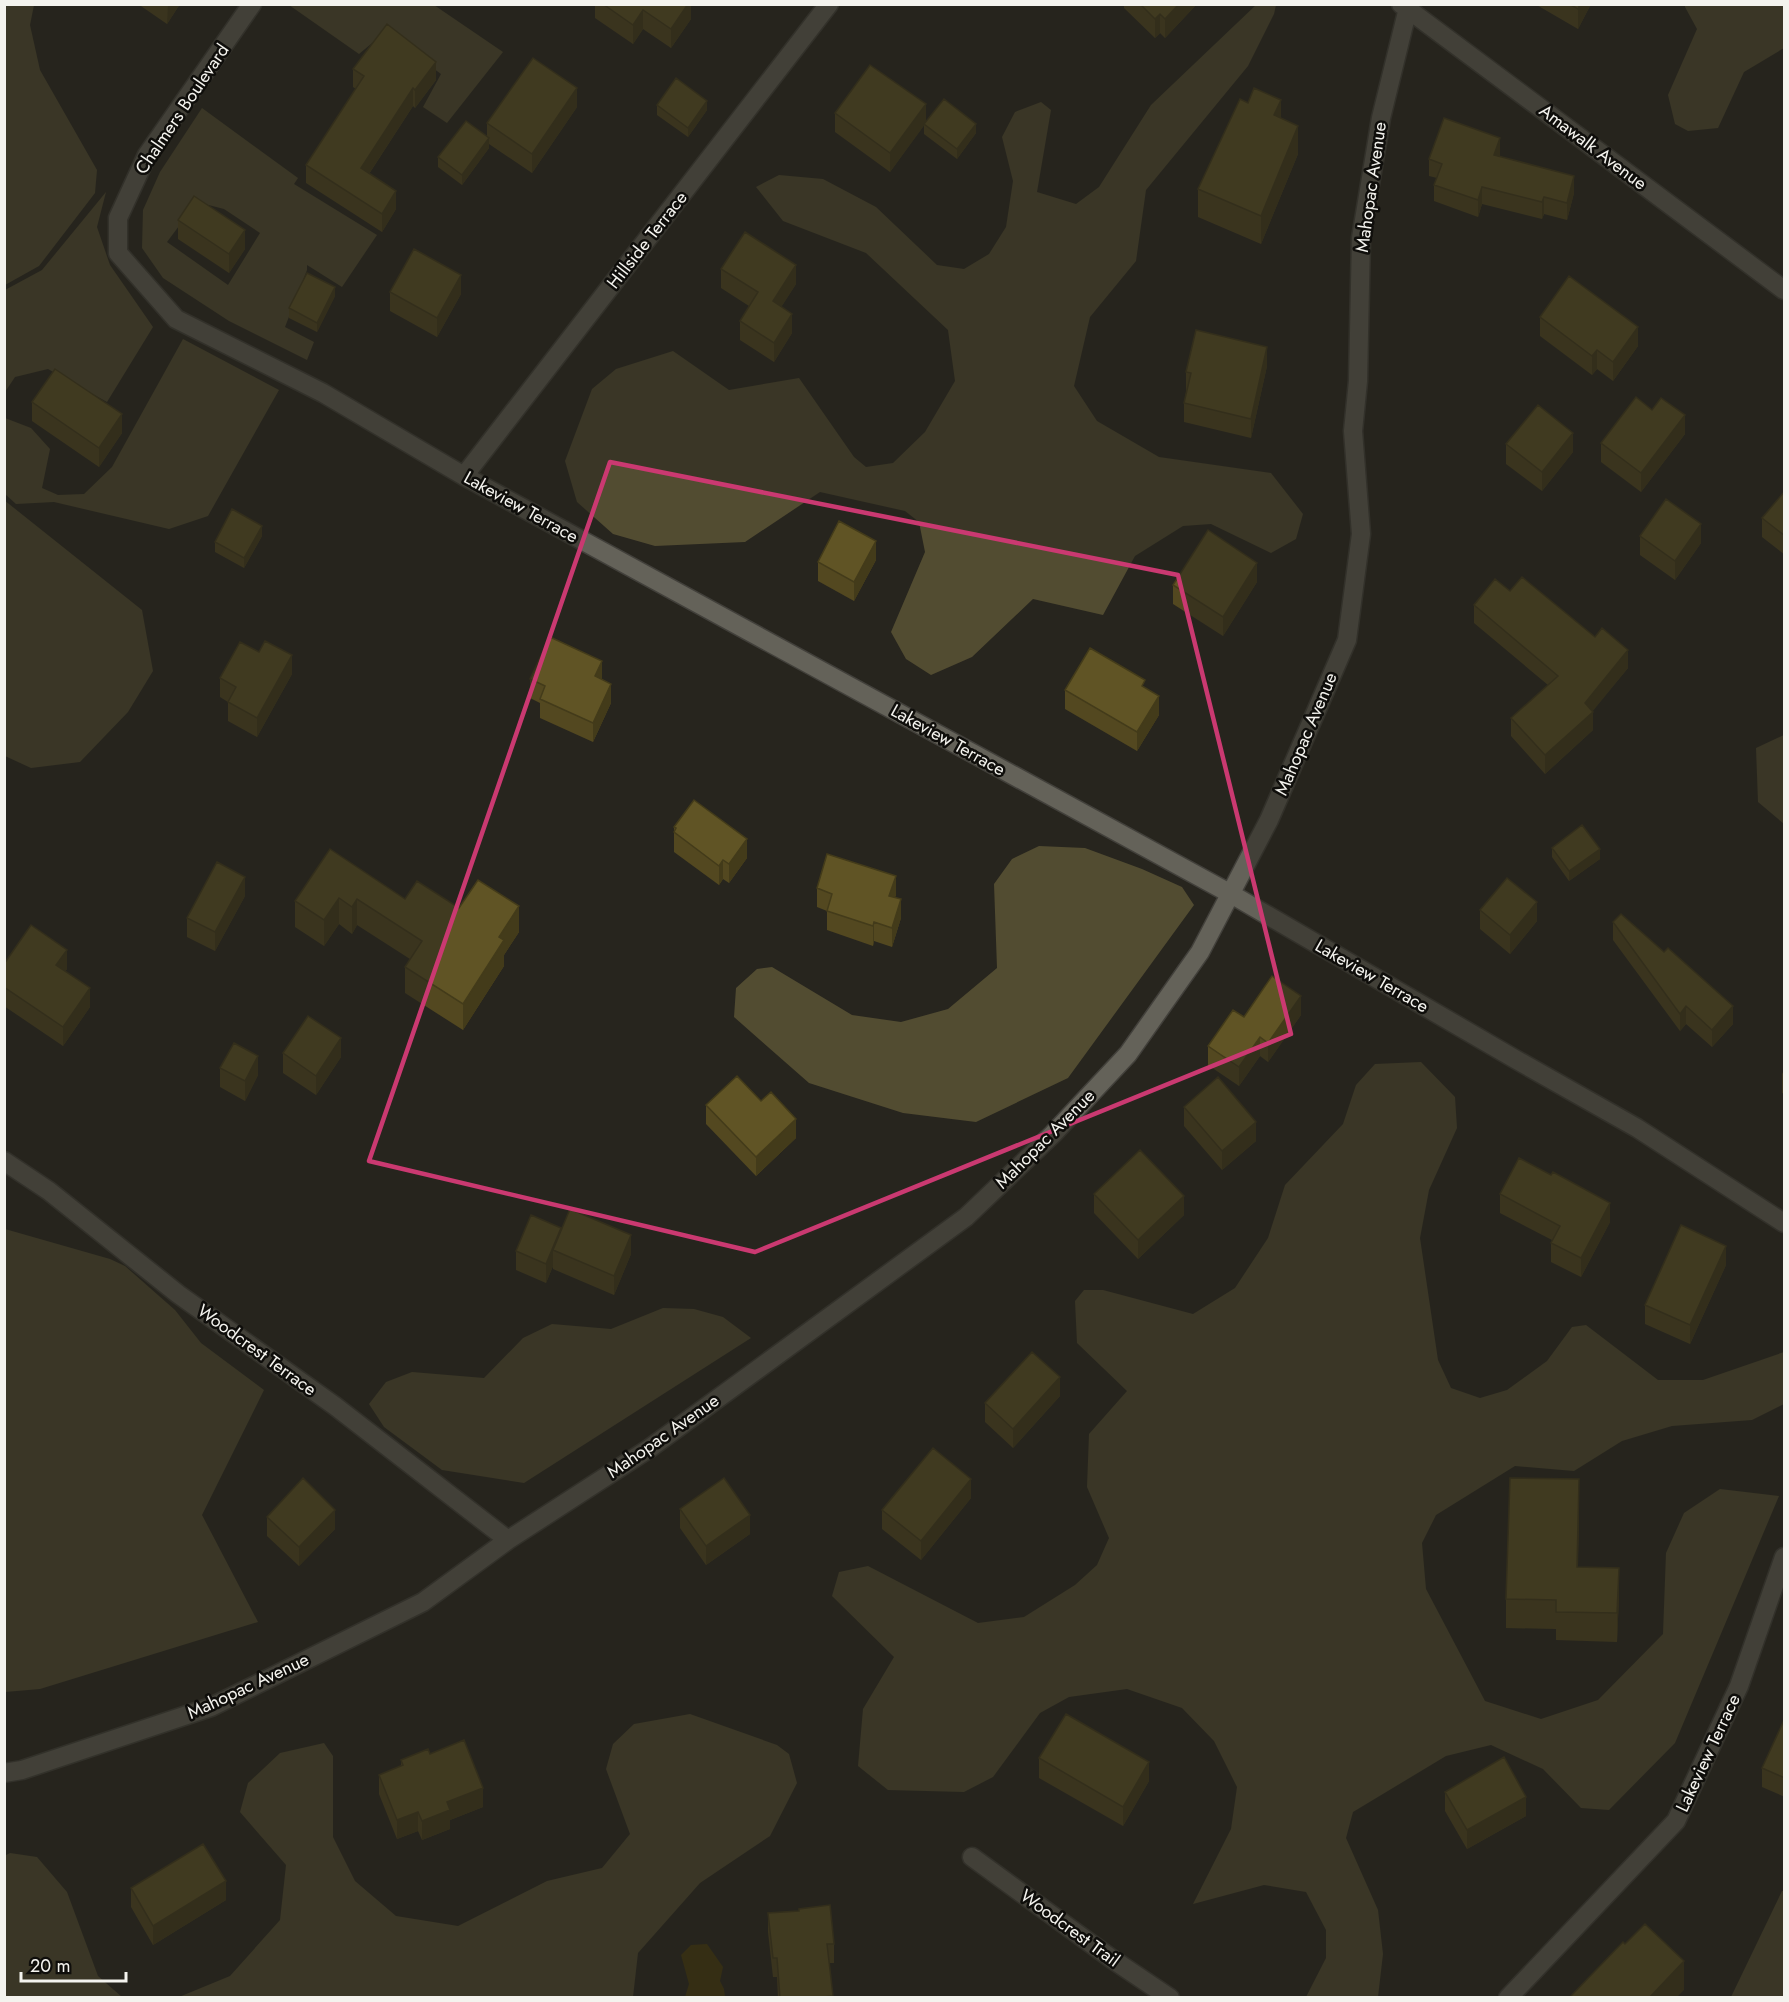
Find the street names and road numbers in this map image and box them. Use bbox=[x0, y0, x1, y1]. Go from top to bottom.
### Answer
street label: Chalmers Boulevard bbox=[129, 39, 235, 179]
street label: Amawalk Avenue bbox=[1534, 98, 1652, 196]
street label: Mahopac Avenue bbox=[1349, 120, 1393, 254]
street label: Hillside Terrace bbox=[601, 186, 693, 294]
street label: Lakeview Terrace bbox=[459, 465, 583, 549]
street label: Mahopac Avenue bbox=[1268, 668, 1344, 800]
street label: Lakeview Terrace bbox=[886, 698, 1010, 782]
street label: Lakeview Terrace bbox=[1310, 933, 1434, 1019]
street label: Mahopac Avenue bbox=[989, 1083, 1101, 1195]
street label: Woodcrest Terrace bbox=[192, 1298, 322, 1402]
street label: Mahopac Avenue bbox=[602, 1388, 724, 1484]
street label: Mahopac Avenue bbox=[183, 1646, 313, 1726]
street label: Lakeview Terrace bbox=[1669, 1690, 1747, 1816]
street label: Woodcrest Trail bbox=[1015, 1883, 1125, 1973]

